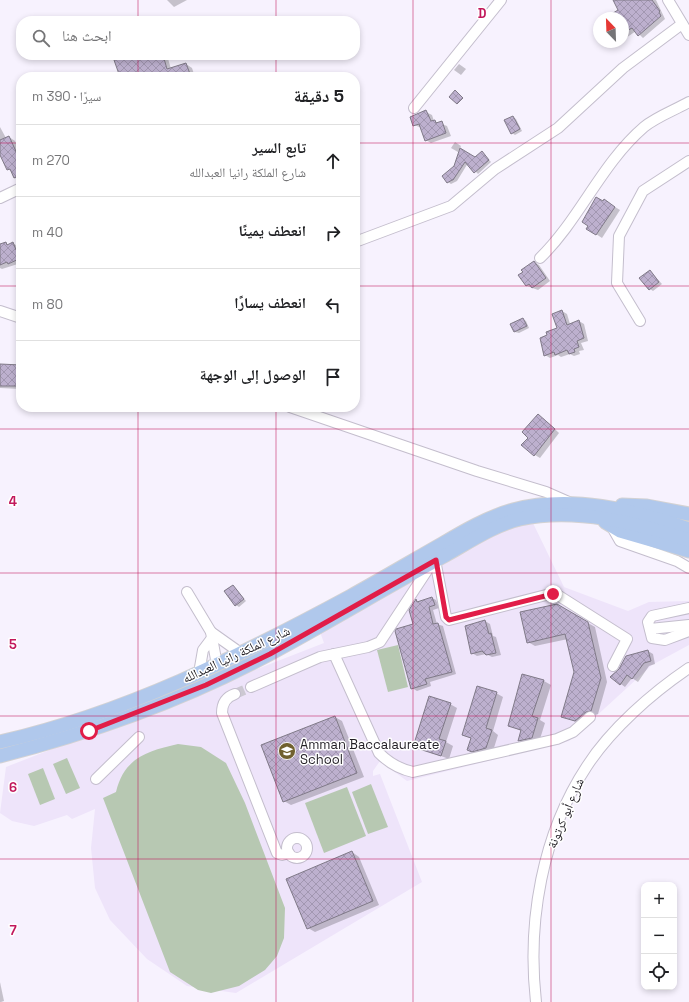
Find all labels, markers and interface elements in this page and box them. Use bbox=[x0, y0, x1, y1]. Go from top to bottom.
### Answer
text: D bbox=[478, 5, 487, 22]
north arrow bbox=[593, 12, 629, 48]
search box bbox=[16, 16, 360, 60]
text: ابحث هنا bbox=[62, 26, 112, 45]
icon: search bbox=[30, 27, 52, 49]
text: 5 دقيقة bbox=[294, 85, 344, 107]
text: سيرًا · 390 m bbox=[32, 88, 101, 105]
text: تابع السير bbox=[252, 138, 306, 157]
icon: ahead bbox=[322, 150, 344, 172]
text: 270 m bbox=[32, 152, 70, 169]
text: شارع الملكة رانيا العبدالله bbox=[189, 164, 306, 181]
text: انعطف يمينًا bbox=[239, 221, 306, 240]
icon: right bbox=[322, 222, 344, 244]
text: 40 m bbox=[32, 224, 63, 241]
text: انعطف يسارًا bbox=[234, 293, 306, 312]
icon: left bbox=[322, 294, 344, 316]
text: 80 m bbox=[32, 296, 63, 313]
text: الوصول إلى الوجهة bbox=[200, 365, 306, 384]
icon: arrive bbox=[322, 366, 344, 388]
text: 4 bbox=[9, 493, 17, 510]
route end bbox=[544, 585, 562, 603]
street label: شارع الملكة رانيا العبدالله bbox=[180, 622, 293, 688]
text: 5 bbox=[9, 636, 17, 653]
route start bbox=[80, 722, 98, 740]
place label: Amman Baccalaureate School bbox=[300, 736, 440, 768]
school or university icon: Amman Baccalaureate School bbox=[277, 741, 297, 761]
street label: شارع أبو كرتونة bbox=[543, 775, 589, 851]
text: 6 bbox=[9, 779, 17, 796]
map controls bbox=[641, 882, 677, 990]
button: + bbox=[641, 882, 677, 918]
button: − bbox=[641, 918, 677, 954]
text: 7 bbox=[9, 922, 17, 939]
button: locate bbox=[641, 954, 677, 990]

